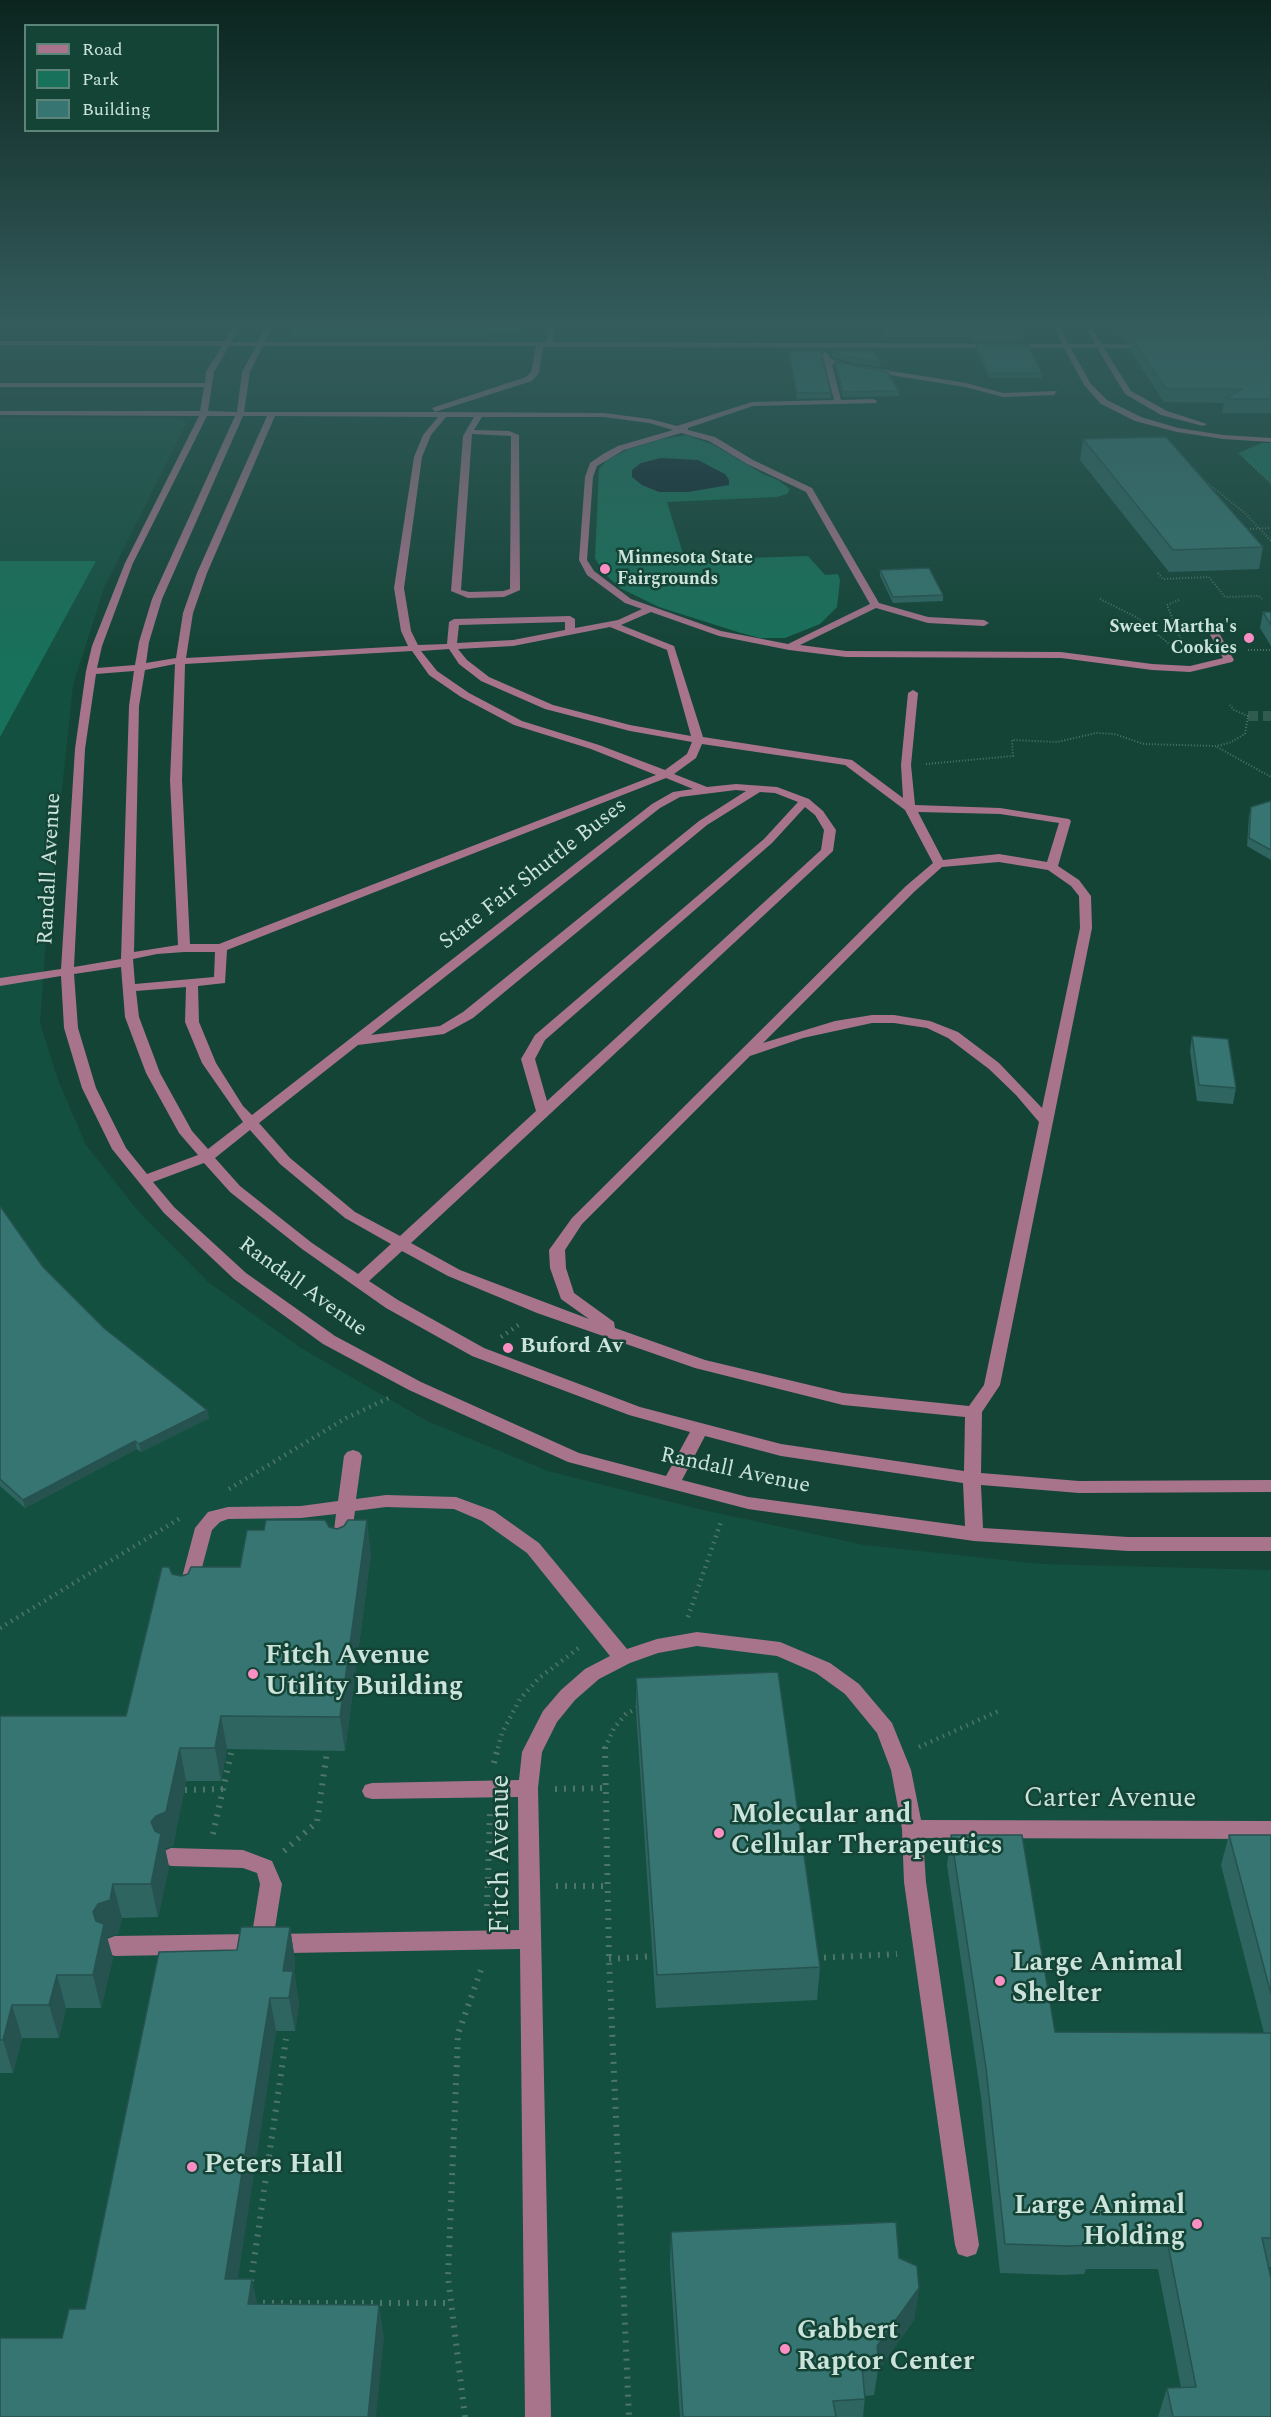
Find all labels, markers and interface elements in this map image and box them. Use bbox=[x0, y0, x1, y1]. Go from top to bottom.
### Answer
legend bbox=[24, 24, 219, 132]
text: Road bbox=[82, 36, 123, 63]
text: Park bbox=[82, 66, 119, 93]
text: Building bbox=[82, 96, 151, 123]
place label: Minnesota State Fairgrounds bbox=[617, 548, 753, 590]
marker: Minnesota State Fairgrounds bbox=[598, 562, 612, 576]
place label: Sweet Martha's Cookies bbox=[1109, 617, 1237, 660]
marker: Sweet Martha's Cookies bbox=[1242, 631, 1256, 645]
street label: Randall Avenue bbox=[34, 792, 68, 946]
street label: State Fair Shuttle Buses bbox=[435, 794, 633, 956]
street label: Randall Avenue bbox=[233, 1233, 371, 1343]
place label: Buford Av bbox=[520, 1335, 623, 1361]
marker: Buford Av bbox=[501, 1341, 515, 1355]
street label: Randall Avenue bbox=[658, 1443, 812, 1501]
place label: Fitch Avenue Utility Building bbox=[265, 1642, 463, 1705]
marker: Fitch Avenue Utility Building bbox=[246, 1667, 260, 1681]
street label: Fitch Avenue bbox=[487, 1775, 519, 1933]
street label: Carter Avenue bbox=[1024, 1785, 1196, 1817]
place label: Molecular and Cellular Therapeutics bbox=[731, 1801, 1002, 1864]
marker: Molecular and Cellular Therapeutics bbox=[712, 1826, 726, 1840]
place label: Large Animal Shelter bbox=[1012, 1949, 1183, 2012]
marker: Large Animal Shelter bbox=[993, 1974, 1007, 1988]
place label: Peters Hall bbox=[204, 2151, 343, 2183]
marker: Peters Hall bbox=[185, 2160, 199, 2174]
place label: Large Animal Holding bbox=[1014, 2192, 1185, 2255]
marker: Large Animal Holding bbox=[1190, 2217, 1204, 2231]
place label: Gabbert Raptor Center bbox=[797, 2317, 974, 2380]
marker: Gabbert Raptor Center bbox=[778, 2342, 792, 2356]

